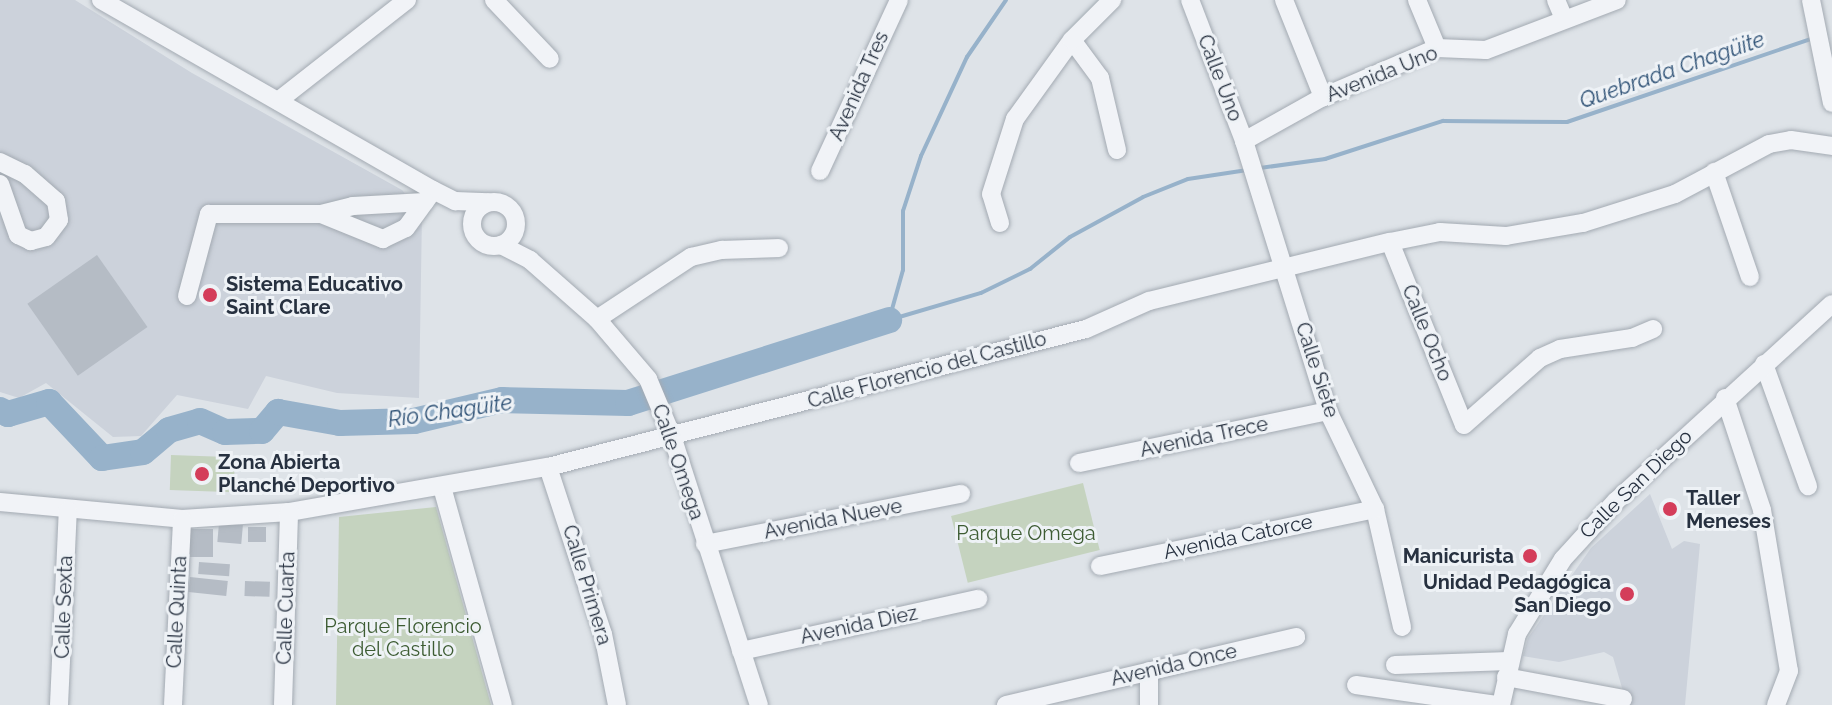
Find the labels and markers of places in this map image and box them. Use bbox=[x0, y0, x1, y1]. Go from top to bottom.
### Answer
place label: Sistema Educativo Saint Clare bbox=[226, 272, 403, 319]
marker: Sistema Educativo Saint Clare bbox=[201, 286, 219, 304]
place label: Zona Abierta Planché Deportivo bbox=[218, 450, 395, 497]
marker: Zona Abierta Planché Deportivo bbox=[193, 465, 211, 483]
place label: Taller Meneses bbox=[1686, 486, 1771, 533]
marker: Taller Meneses bbox=[1661, 500, 1679, 518]
place label: Manicurista bbox=[1403, 544, 1514, 568]
marker: Manicurista bbox=[1521, 547, 1539, 565]
place label: Unidad Pedagógica San Diego bbox=[1423, 570, 1611, 617]
marker: Unidad Pedagógica San Diego bbox=[1618, 585, 1636, 603]

